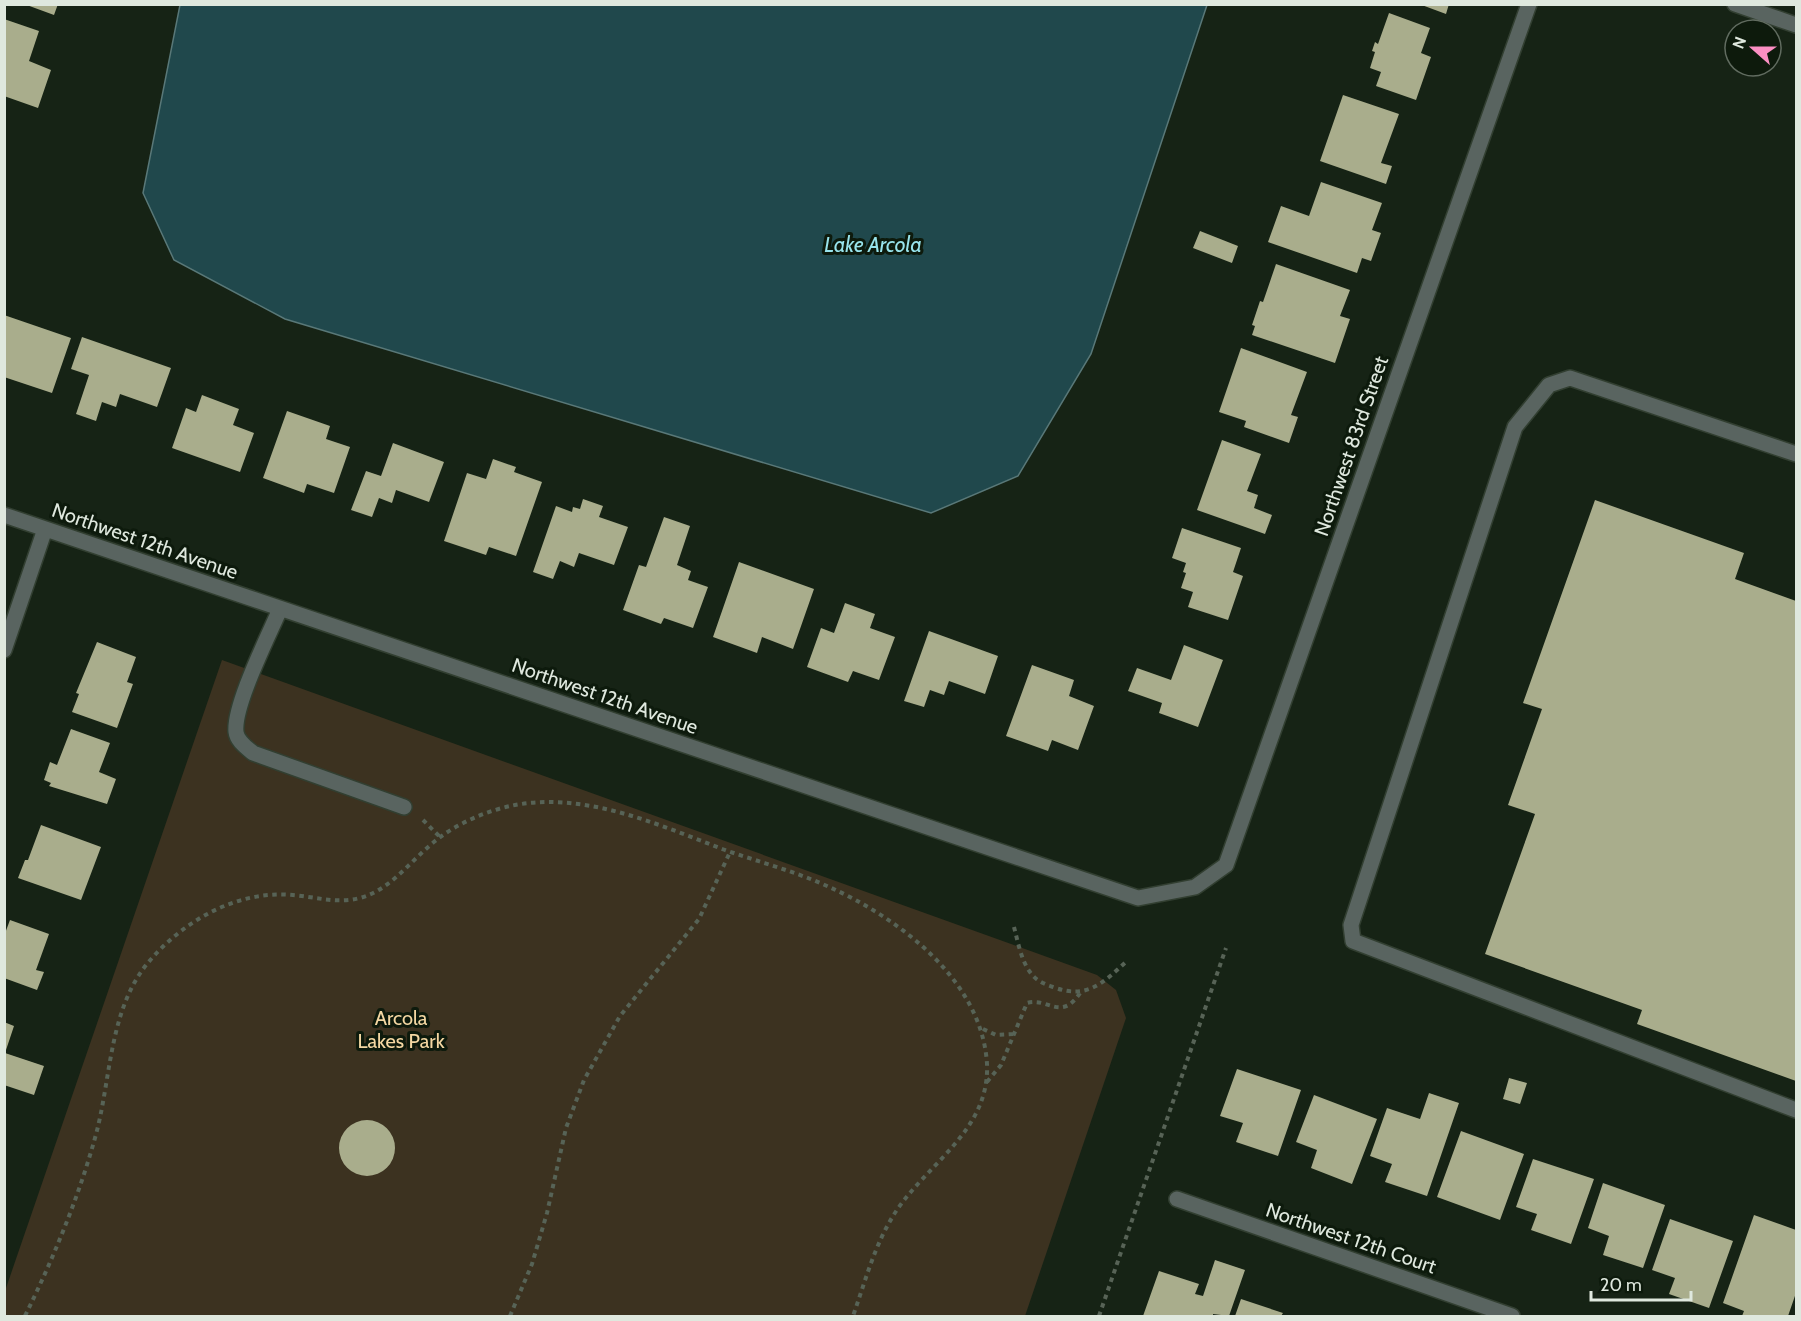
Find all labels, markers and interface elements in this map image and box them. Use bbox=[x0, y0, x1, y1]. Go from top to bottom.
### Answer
north arrow bbox=[1723, 18, 1783, 78]
text: N bbox=[1729, 34, 1750, 51]
water label: Lake Arcola bbox=[824, 232, 922, 257]
street label: Northwest 83rd Street bbox=[1309, 353, 1393, 539]
street label: Northwest 12th Avenue bbox=[49, 498, 241, 584]
street label: Northwest 12th Avenue bbox=[509, 653, 701, 739]
park label: Arcola Lakes Park bbox=[357, 1006, 445, 1053]
street label: Northwest 12th Court bbox=[1263, 1198, 1439, 1278]
scale bar bbox=[1591, 1264, 1692, 1302]
text: 20 m bbox=[1600, 1274, 1642, 1296]

